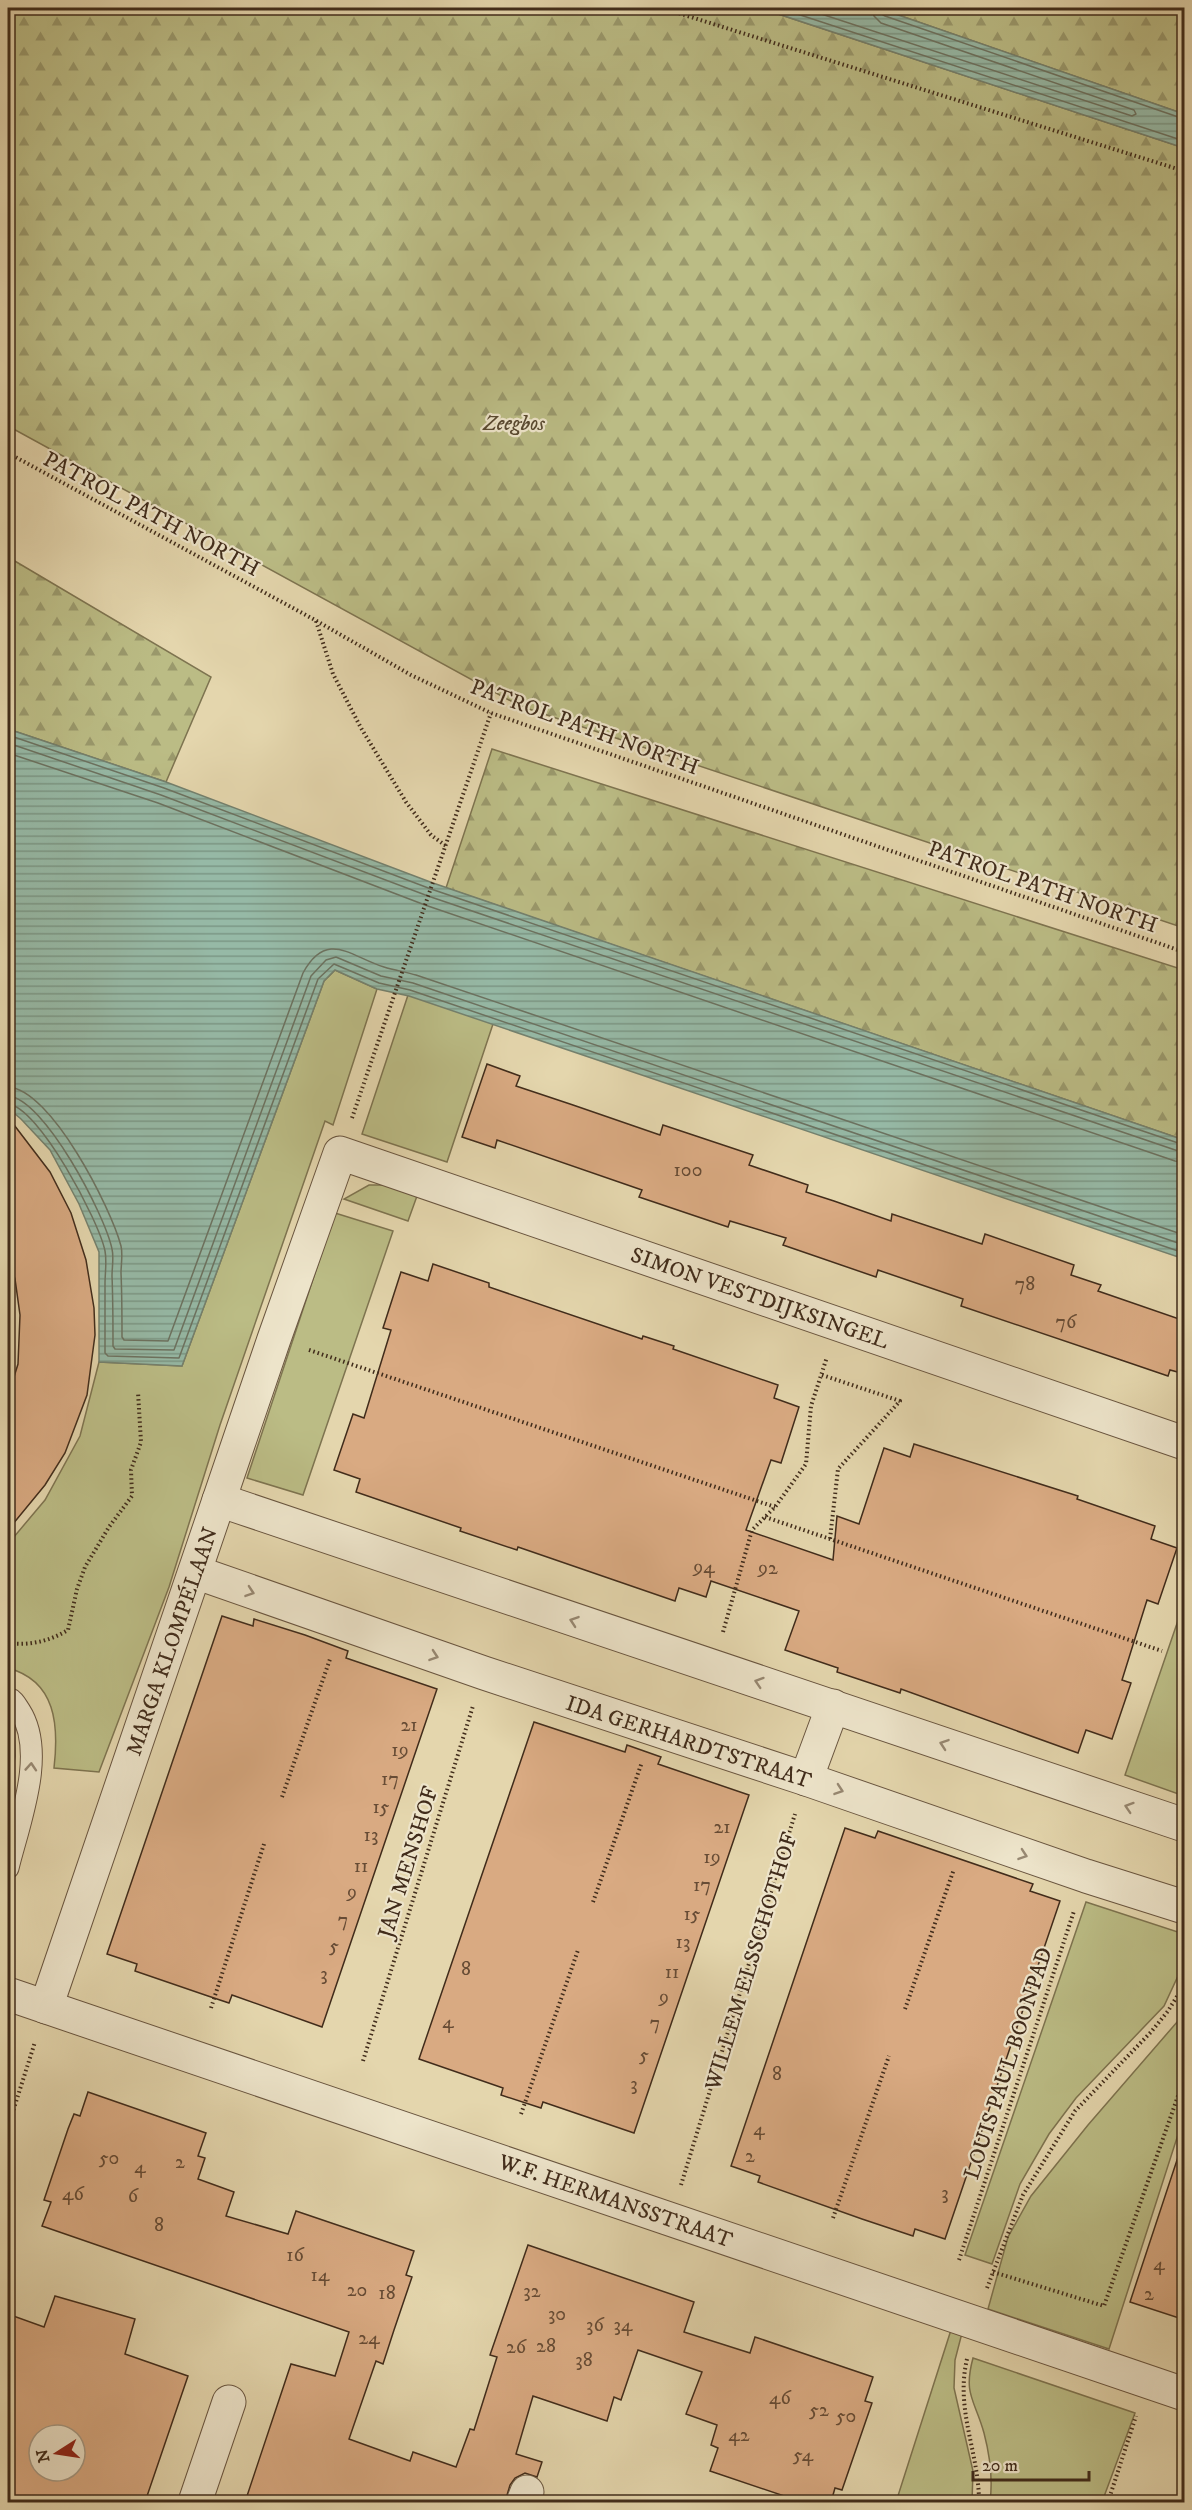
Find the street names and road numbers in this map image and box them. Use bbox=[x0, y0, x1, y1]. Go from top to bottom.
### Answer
street label: PATROL PATH NORTH bbox=[39, 446, 264, 583]
street label: PATROL PATH NORTH bbox=[467, 673, 702, 781]
street label: PATROL PATH NORTH bbox=[924, 835, 1161, 939]
street label: SIMON VESTDIJKSINGEL bbox=[627, 1242, 892, 1355]
street label: MARGA KLOMPÉLAAN bbox=[121, 1524, 224, 1759]
street label: IDA GERHARDTSTRAAT bbox=[562, 1690, 815, 1795]
street label: JAN MENSHOF bbox=[372, 1783, 445, 1944]
street label: WILLEM ELSSCHOTHOF bbox=[699, 1829, 804, 2094]
street label: LOUIS PAUL BOONPAD bbox=[958, 1944, 1059, 2183]
street label: W.F. HERMANSSTRAAT bbox=[494, 2148, 736, 2254]

